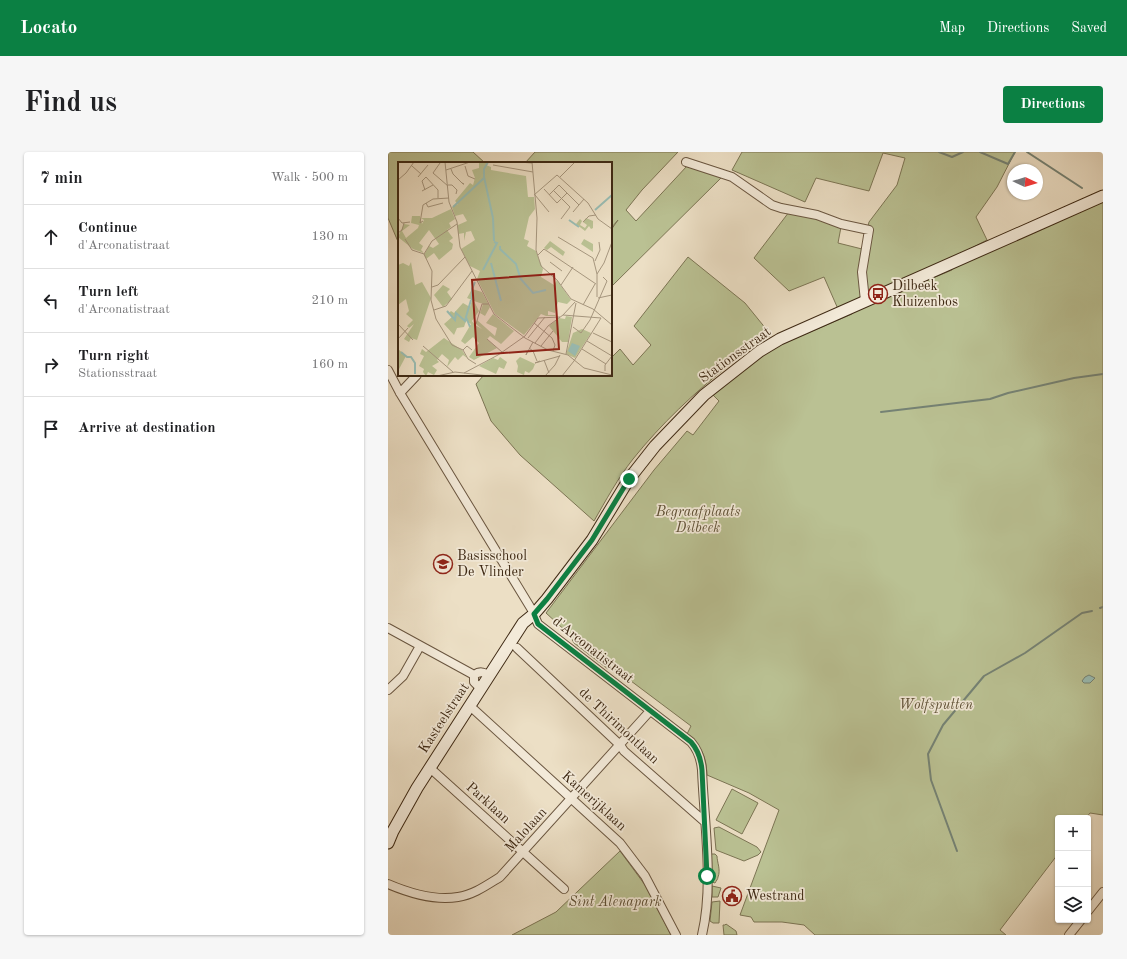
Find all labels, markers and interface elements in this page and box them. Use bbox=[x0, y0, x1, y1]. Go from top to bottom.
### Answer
text: Locato bbox=[20, 19, 77, 38]
text: Map bbox=[939, 21, 965, 35]
text: Directions bbox=[987, 21, 1049, 35]
text: Saved bbox=[1071, 21, 1107, 35]
button: Directions bbox=[1003, 86, 1103, 123]
text: Find us bbox=[24, 90, 117, 118]
inset map bbox=[398, 162, 612, 376]
north arrow bbox=[1007, 164, 1043, 200]
text: 7 min bbox=[40, 170, 83, 187]
text: Walk · 500 m bbox=[271, 171, 348, 184]
text: Continue bbox=[78, 221, 137, 236]
icon: ahead bbox=[40, 226, 62, 248]
text: 130 m bbox=[311, 230, 348, 243]
text: d'Arconatistraat bbox=[78, 239, 170, 252]
place label: Dilbeek Kluizenbos bbox=[892, 279, 958, 309]
bus stop icon: Dilbeek Kluizenbos bbox=[867, 283, 889, 305]
text: Turn left bbox=[78, 285, 138, 300]
icon: left bbox=[40, 290, 62, 312]
text: 210 m bbox=[311, 294, 348, 307]
text: d'Arconatistraat bbox=[78, 303, 170, 316]
street label: Stationsstraat bbox=[696, 324, 774, 386]
text: Turn right bbox=[78, 349, 149, 364]
icon: right bbox=[40, 354, 62, 376]
text: 160 m bbox=[311, 358, 348, 371]
text: Stationsstraat bbox=[78, 367, 157, 380]
icon: arrive bbox=[40, 418, 62, 440]
text: Arrive at destination bbox=[78, 421, 216, 436]
route end bbox=[620, 470, 638, 488]
park label: Begraafplaats Dilbeek bbox=[655, 505, 740, 535]
place label: Basisschool De Vlinder bbox=[457, 549, 527, 579]
school or university icon: Basisschool De Vlinder bbox=[432, 553, 454, 575]
street label: d'Arconatistraat bbox=[550, 614, 636, 686]
street label: Kasteelstraat bbox=[416, 680, 472, 756]
street label: de Thirimontlaan bbox=[576, 685, 662, 767]
park label: Wolfsputten bbox=[899, 698, 973, 713]
street label: Kamerijklaan bbox=[559, 769, 629, 834]
street label: Parklaan bbox=[463, 780, 513, 827]
street label: Malolaan bbox=[503, 805, 550, 855]
map controls bbox=[1055, 815, 1091, 923]
button: + bbox=[1055, 815, 1091, 851]
button: − bbox=[1055, 851, 1091, 887]
route start bbox=[698, 867, 716, 885]
public building icon: Westrand bbox=[721, 885, 743, 907]
button: layers bbox=[1055, 887, 1091, 923]
place label: Westrand bbox=[746, 889, 805, 903]
park label: Sint Alenapark bbox=[568, 895, 662, 910]

